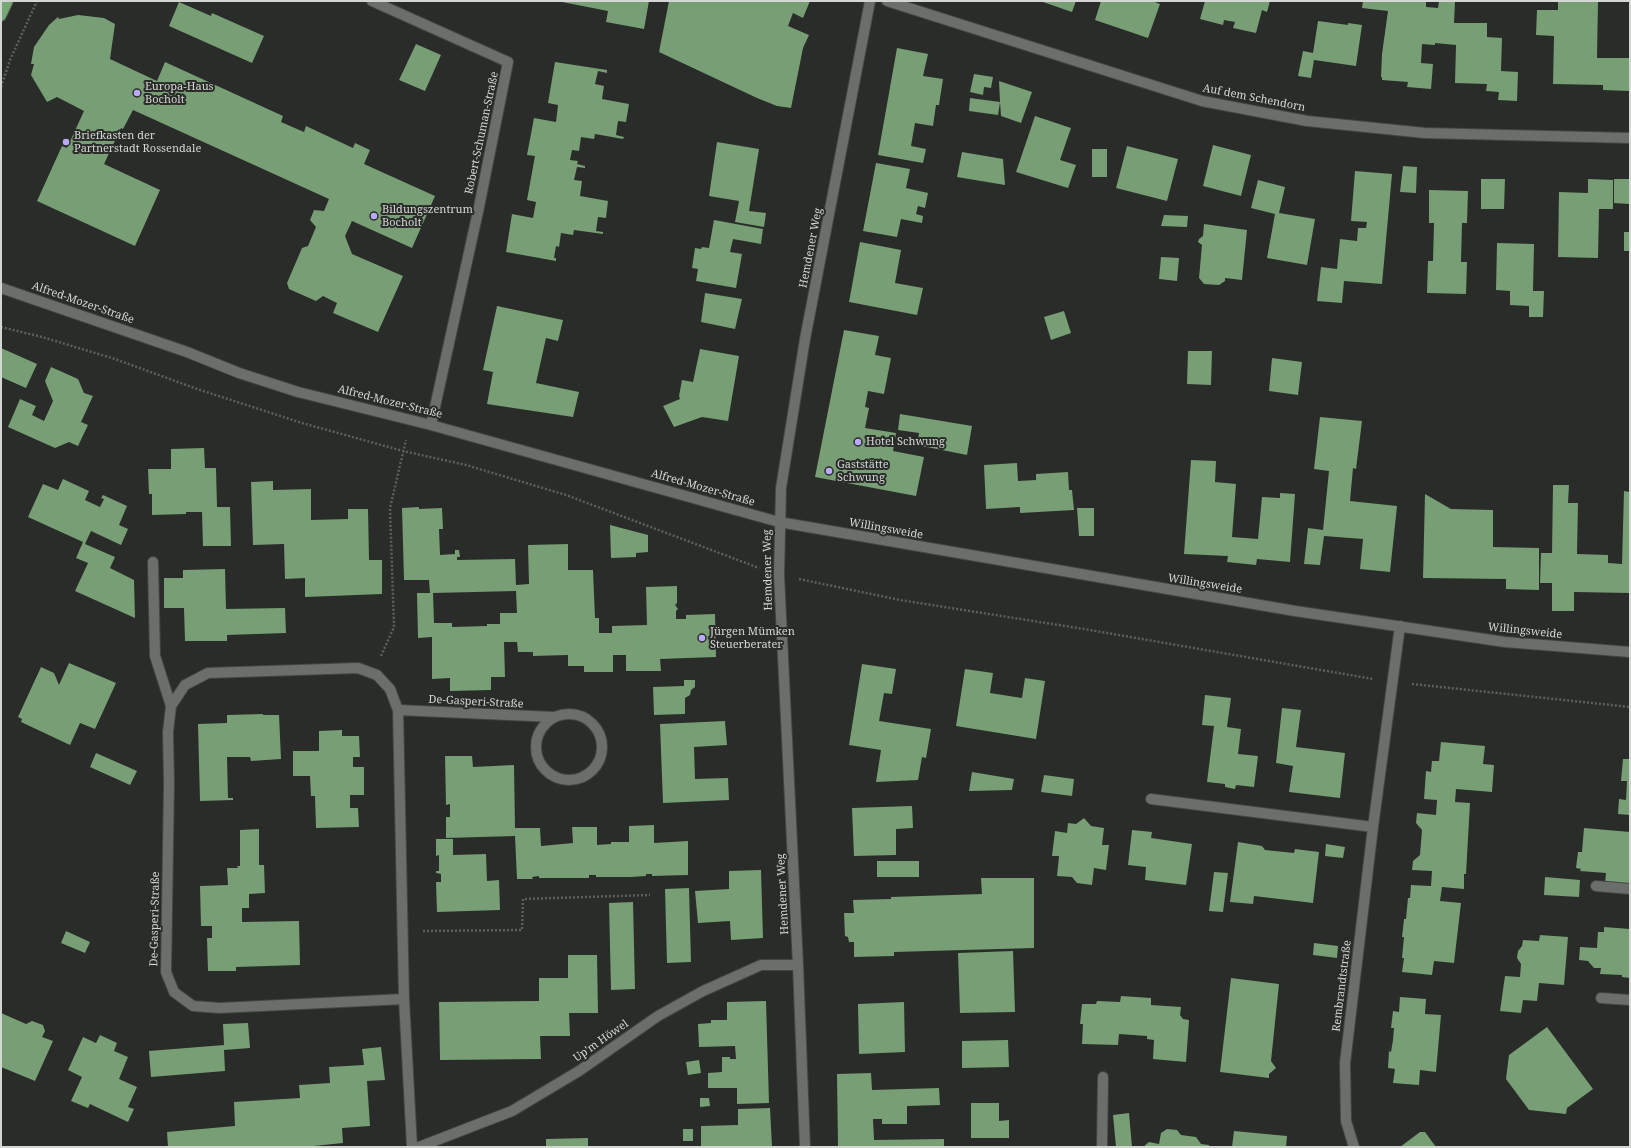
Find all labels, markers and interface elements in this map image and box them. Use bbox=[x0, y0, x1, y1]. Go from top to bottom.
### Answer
street label: Robert-Schuman-Straße bbox=[463, 70, 501, 196]
place label: Europa-Haus Bocholt bbox=[145, 80, 214, 106]
street label: Auf dem Schendorn bbox=[1202, 82, 1306, 114]
marker: Europa-Haus Bocholt bbox=[132, 88, 142, 98]
place label: Briefkasten der Partnerstadt Rossendale bbox=[74, 129, 201, 155]
marker: Briefkasten der Partnerstadt Rossendale bbox=[61, 137, 71, 147]
place label: Bildungszentrum Bocholt bbox=[382, 203, 473, 229]
street label: Hemdener Weg bbox=[797, 207, 825, 289]
marker: Bildungszentrum Bocholt bbox=[369, 211, 379, 221]
street label: Alfred-Mozer-Straße bbox=[30, 279, 136, 327]
street label: Alfred-Mozer-Straße bbox=[336, 383, 444, 421]
place label: Hotel Schwung bbox=[866, 435, 945, 449]
marker: Hotel Schwung bbox=[853, 437, 863, 447]
place label: Gaststätte Schwung bbox=[837, 458, 889, 484]
marker: Gaststätte Schwung bbox=[824, 466, 834, 476]
street label: Alfred-Mozer-Straße bbox=[650, 467, 756, 509]
street label: Willingsweide bbox=[848, 516, 924, 542]
street label: Hemdener Weg bbox=[761, 529, 775, 611]
street label: Willingsweide bbox=[1167, 572, 1243, 596]
street label: Willingsweide bbox=[1487, 621, 1563, 641]
place label: Jürgen Mümken Steuerberater bbox=[710, 625, 795, 651]
marker: Jürgen Mümken Steuerberater bbox=[697, 633, 707, 643]
street label: De-Gasperi-Straße bbox=[428, 693, 524, 711]
street label: Hemdener Weg bbox=[774, 853, 792, 935]
street label: De-Gasperi-Straße bbox=[148, 871, 162, 967]
street label: Rembrandtstraße bbox=[1330, 939, 1354, 1033]
street label: Up'm Höwel bbox=[571, 1017, 631, 1065]

